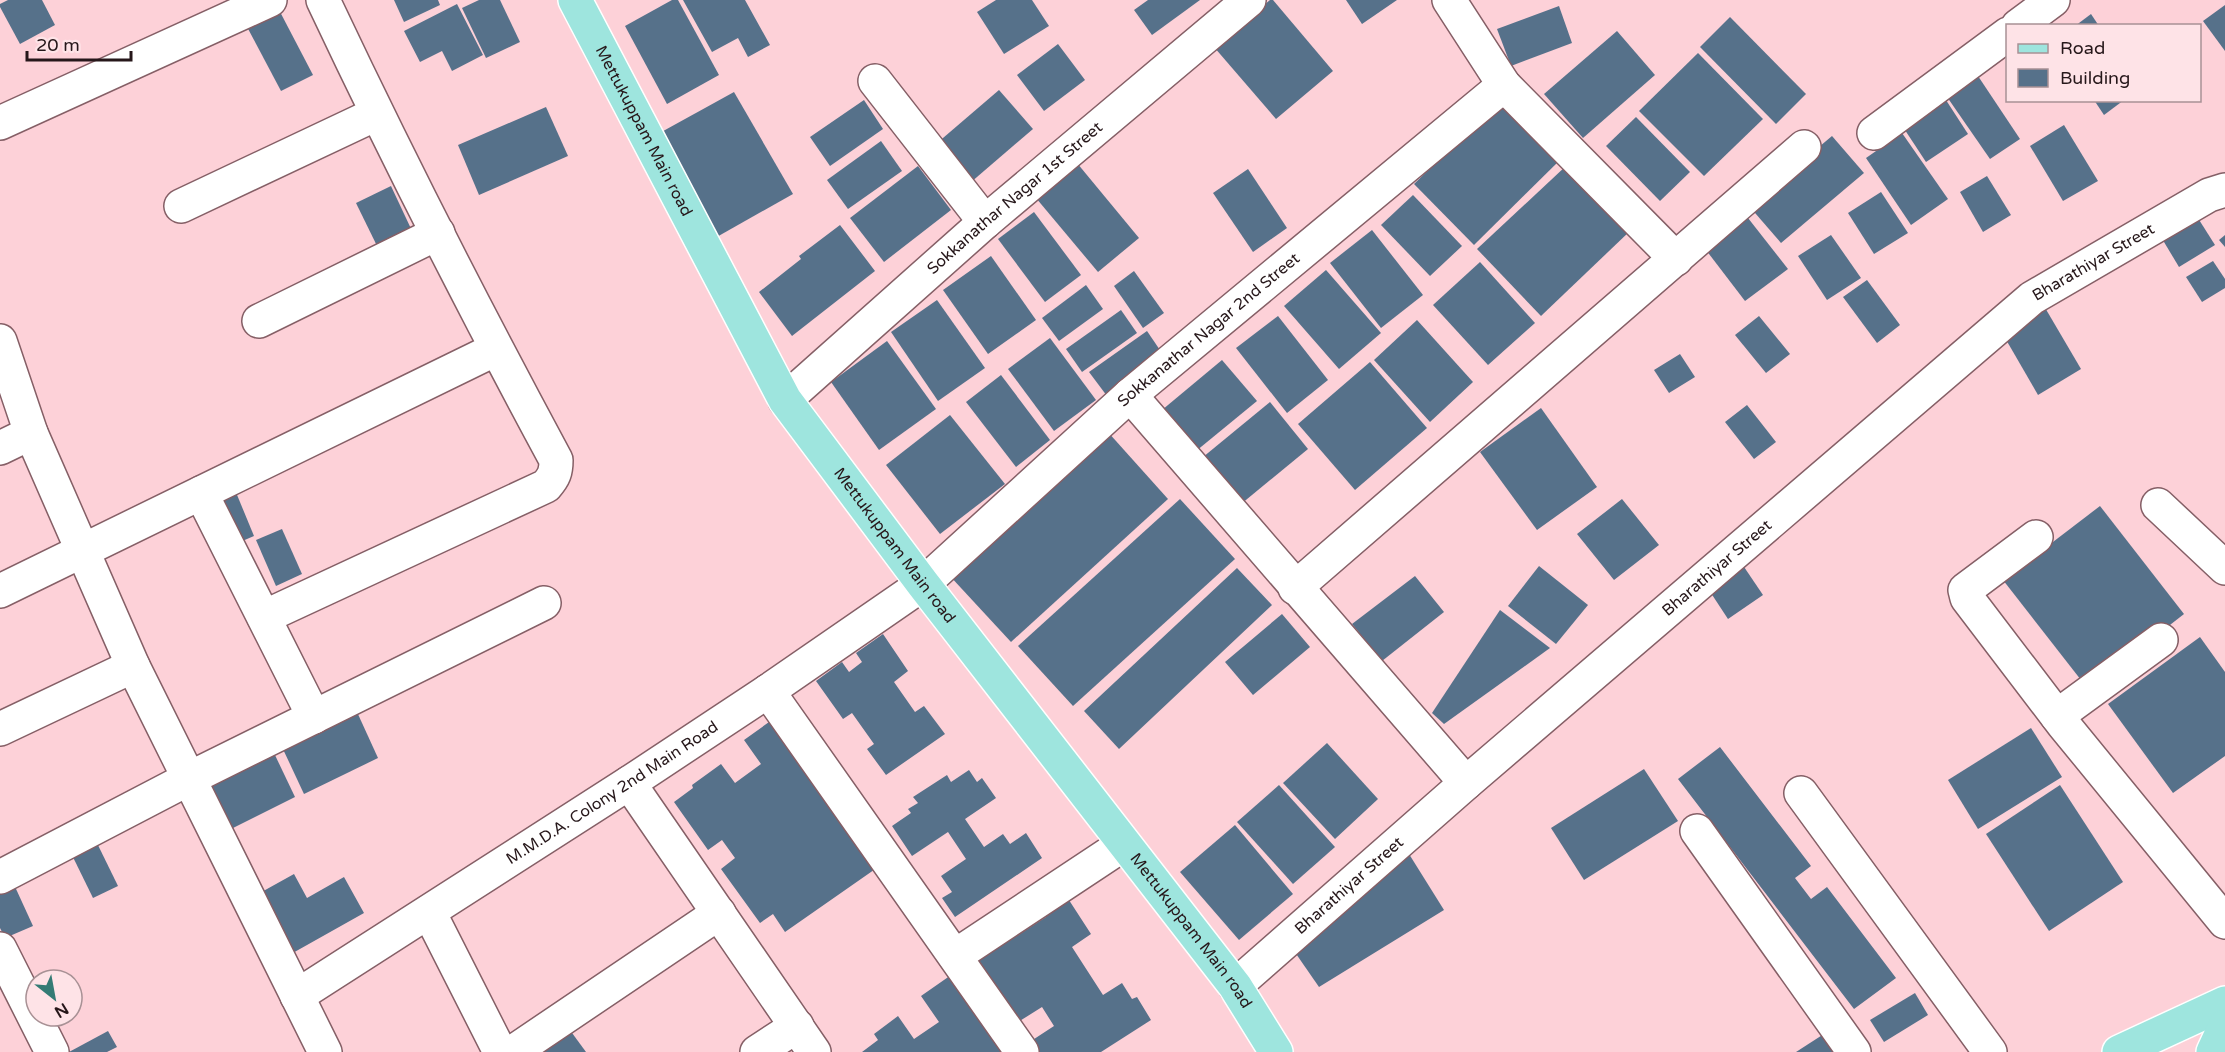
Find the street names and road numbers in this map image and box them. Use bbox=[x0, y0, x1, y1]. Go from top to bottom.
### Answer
street label: Mettukuppam Main road bbox=[591, 42, 697, 220]
street label: Sokkanathar Nagar 1st Street bbox=[923, 117, 1107, 279]
street label: Bharathiyar Street bbox=[2029, 219, 2158, 306]
street label: Sokkanathar Nagar 2nd Street bbox=[1114, 248, 1304, 411]
street label: Mettukuppam Main road bbox=[829, 464, 960, 627]
street label: Bharathiyar Street bbox=[1658, 515, 1776, 621]
street label: M.M.D.A. Colony 2nd Main Road bbox=[503, 717, 722, 869]
street label: Bharathiyar Street bbox=[1291, 833, 1408, 939]
street label: Mettukuppam Main road bbox=[1126, 849, 1256, 1012]

